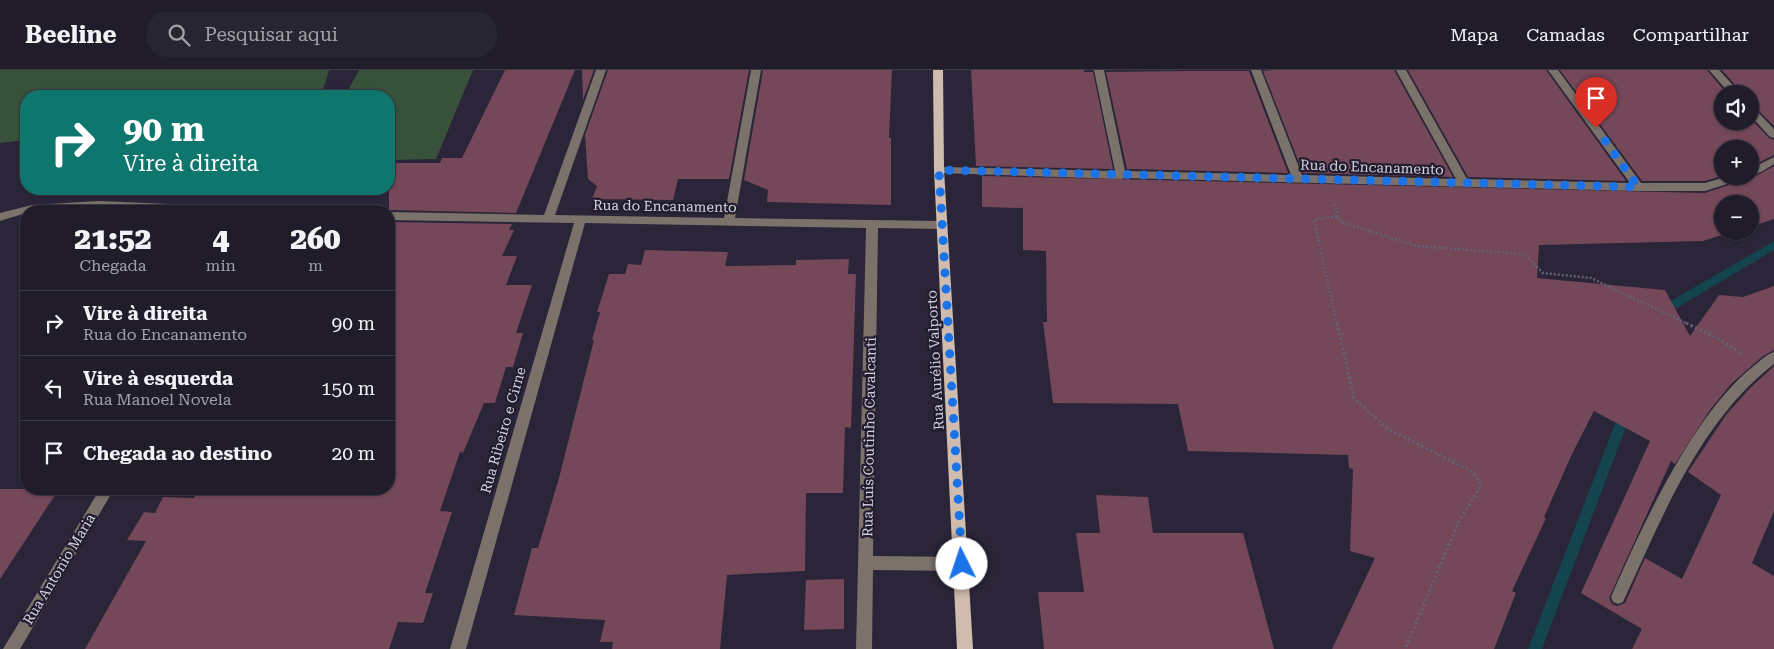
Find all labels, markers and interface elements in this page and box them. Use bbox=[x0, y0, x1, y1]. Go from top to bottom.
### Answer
search box bbox=[147, 12, 497, 57]
text: Beeline bbox=[25, 21, 117, 49]
icon: search bbox=[165, 21, 193, 49]
text: Pesquisar aqui bbox=[205, 23, 338, 46]
text: Mapa bbox=[1450, 24, 1498, 45]
text: Camadas bbox=[1526, 24, 1605, 45]
text: Compartilhar bbox=[1633, 24, 1749, 45]
pin bbox=[1575, 77, 1617, 128]
icon: arrive bbox=[1582, 84, 1610, 112]
map controls bbox=[1714, 85, 1759, 240]
button: sound bbox=[1714, 85, 1759, 130]
text: 90 m bbox=[123, 109, 205, 150]
icon: right bbox=[40, 110, 105, 175]
button: + bbox=[1714, 140, 1759, 185]
text: Vire à direita bbox=[123, 151, 258, 176]
street label: Rua do Encanamento bbox=[1300, 156, 1444, 178]
button: − bbox=[1714, 195, 1759, 240]
street label: Rua do Encanamento bbox=[593, 197, 737, 215]
text: 21:52 bbox=[74, 221, 152, 256]
text: 4 bbox=[212, 221, 229, 256]
text: 260 bbox=[290, 221, 341, 256]
text: Chegada bbox=[80, 256, 146, 275]
text: min bbox=[206, 256, 236, 275]
text: m bbox=[308, 256, 323, 275]
street label: Rua Aurélio Valporto bbox=[923, 290, 947, 430]
text: Vire à direita bbox=[83, 302, 207, 325]
icon: right bbox=[40, 309, 68, 337]
text: 90 m bbox=[332, 312, 375, 335]
text: Rua do Encanamento bbox=[83, 325, 247, 344]
street label: Rua Luís Coutinho Cavalcanti bbox=[859, 336, 879, 537]
street label: Rua Ribeiro e Cirne bbox=[477, 365, 529, 495]
text: Vire à esquerda bbox=[83, 367, 233, 390]
icon: left bbox=[40, 374, 68, 402]
text: 150 m bbox=[321, 377, 375, 400]
text: Rua Manoel Novela bbox=[83, 390, 231, 409]
icon: arrive bbox=[40, 439, 68, 467]
text: Chegada ao destino bbox=[83, 442, 272, 465]
text: 20 m bbox=[332, 442, 375, 465]
street label: Rua Antonio Maria bbox=[20, 511, 99, 627]
position arrow bbox=[935, 537, 987, 589]

